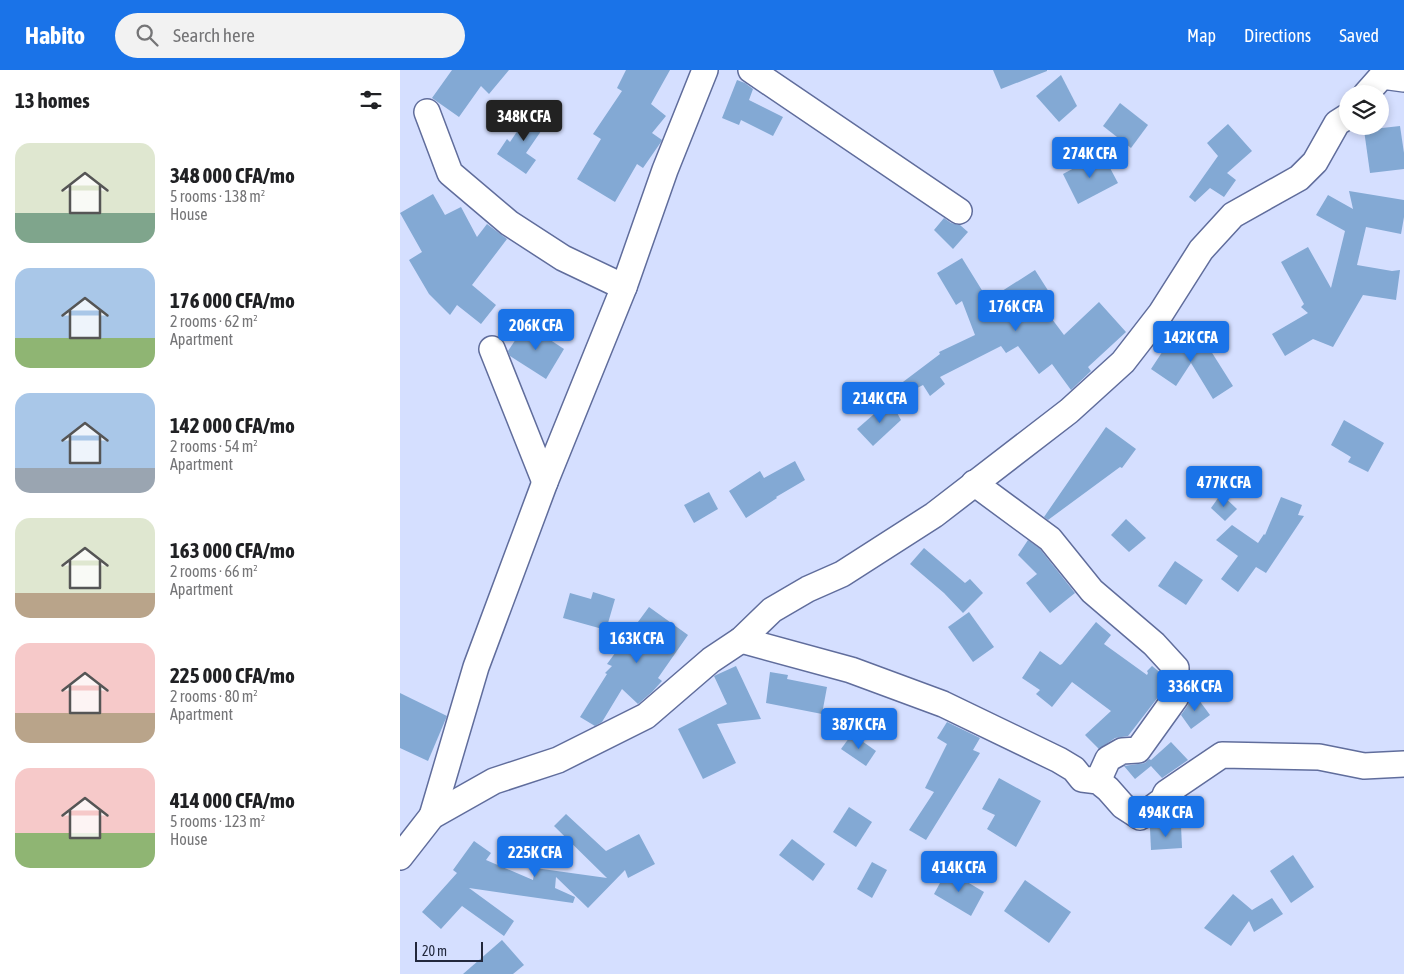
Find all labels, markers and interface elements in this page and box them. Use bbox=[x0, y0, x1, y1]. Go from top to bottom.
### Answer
search box bbox=[115, 13, 465, 58]
icon: search bbox=[133, 21, 161, 49]
text: Habito bbox=[25, 22, 85, 49]
text: Search here bbox=[173, 24, 255, 46]
text: Map bbox=[1187, 25, 1216, 46]
text: Directions bbox=[1244, 25, 1311, 46]
text: Saved bbox=[1339, 25, 1379, 46]
map controls bbox=[1339, 85, 1389, 135]
button: layers bbox=[1339, 85, 1389, 135]
icon: filters bbox=[357, 86, 385, 114]
text: 13 homes bbox=[15, 88, 90, 112]
pin: 348K CFA bbox=[472, 100, 576, 142]
text: 348K CFA bbox=[497, 107, 551, 125]
pin: 274K CFA bbox=[1038, 136, 1142, 179]
text: 274K CFA bbox=[1063, 144, 1117, 162]
icon: home bbox=[55, 163, 115, 223]
text: 348 000 CFA/mo bbox=[170, 163, 295, 187]
text: 5 rooms · 138 m² bbox=[170, 187, 265, 205]
text: House bbox=[170, 205, 207, 223]
icon: home bbox=[55, 288, 115, 348]
text: 176 000 CFA/mo bbox=[170, 288, 295, 312]
pin: 176K CFA bbox=[964, 290, 1068, 332]
text: 176K CFA bbox=[989, 297, 1043, 315]
pin: 206K CFA bbox=[484, 308, 588, 351]
text: 2 rooms · 62 m² bbox=[170, 312, 258, 330]
text: 206K CFA bbox=[509, 316, 563, 334]
pin: 142K CFA bbox=[1139, 320, 1243, 363]
text: 142K CFA bbox=[1164, 328, 1218, 346]
text: Apartment bbox=[170, 330, 233, 348]
pin: 214K CFA bbox=[828, 382, 932, 424]
text: 214K CFA bbox=[853, 389, 907, 407]
icon: home bbox=[55, 413, 115, 473]
text: 142 000 CFA/mo bbox=[170, 413, 295, 437]
text: 2 rooms · 54 m² bbox=[170, 437, 258, 455]
text: Apartment bbox=[170, 455, 233, 473]
pin: 477K CFA bbox=[1172, 466, 1276, 508]
text: 477K CFA bbox=[1197, 473, 1251, 491]
icon: home bbox=[55, 538, 115, 598]
text: 163 000 CFA/mo bbox=[170, 538, 295, 562]
text: 2 rooms · 66 m² bbox=[170, 562, 258, 580]
text: Apartment bbox=[170, 580, 233, 598]
pin: 163K CFA bbox=[585, 622, 689, 664]
text: 163K CFA bbox=[610, 629, 664, 647]
icon: home bbox=[55, 663, 115, 723]
text: 225 000 CFA/mo bbox=[170, 663, 295, 687]
pin: 336K CFA bbox=[1143, 670, 1247, 712]
text: 336K CFA bbox=[1168, 677, 1222, 695]
text: 2 rooms · 80 m² bbox=[170, 687, 258, 705]
text: Apartment bbox=[170, 705, 233, 723]
pin: 387K CFA bbox=[807, 708, 911, 750]
text: 387K CFA bbox=[832, 715, 886, 733]
icon: home bbox=[55, 788, 115, 848]
text: 414 000 CFA/mo bbox=[170, 788, 295, 812]
pin: 494K CFA bbox=[1114, 796, 1218, 838]
text: 494K CFA bbox=[1139, 803, 1193, 821]
text: 5 rooms · 123 m² bbox=[170, 812, 265, 830]
text: House bbox=[170, 830, 207, 848]
pin: 225K CFA bbox=[483, 836, 587, 878]
text: 225K CFA bbox=[508, 843, 562, 861]
pin: 414K CFA bbox=[907, 850, 1011, 893]
text: 414K CFA bbox=[932, 858, 986, 876]
scale bar bbox=[415, 939, 482, 962]
text: 20 m bbox=[422, 943, 447, 959]

